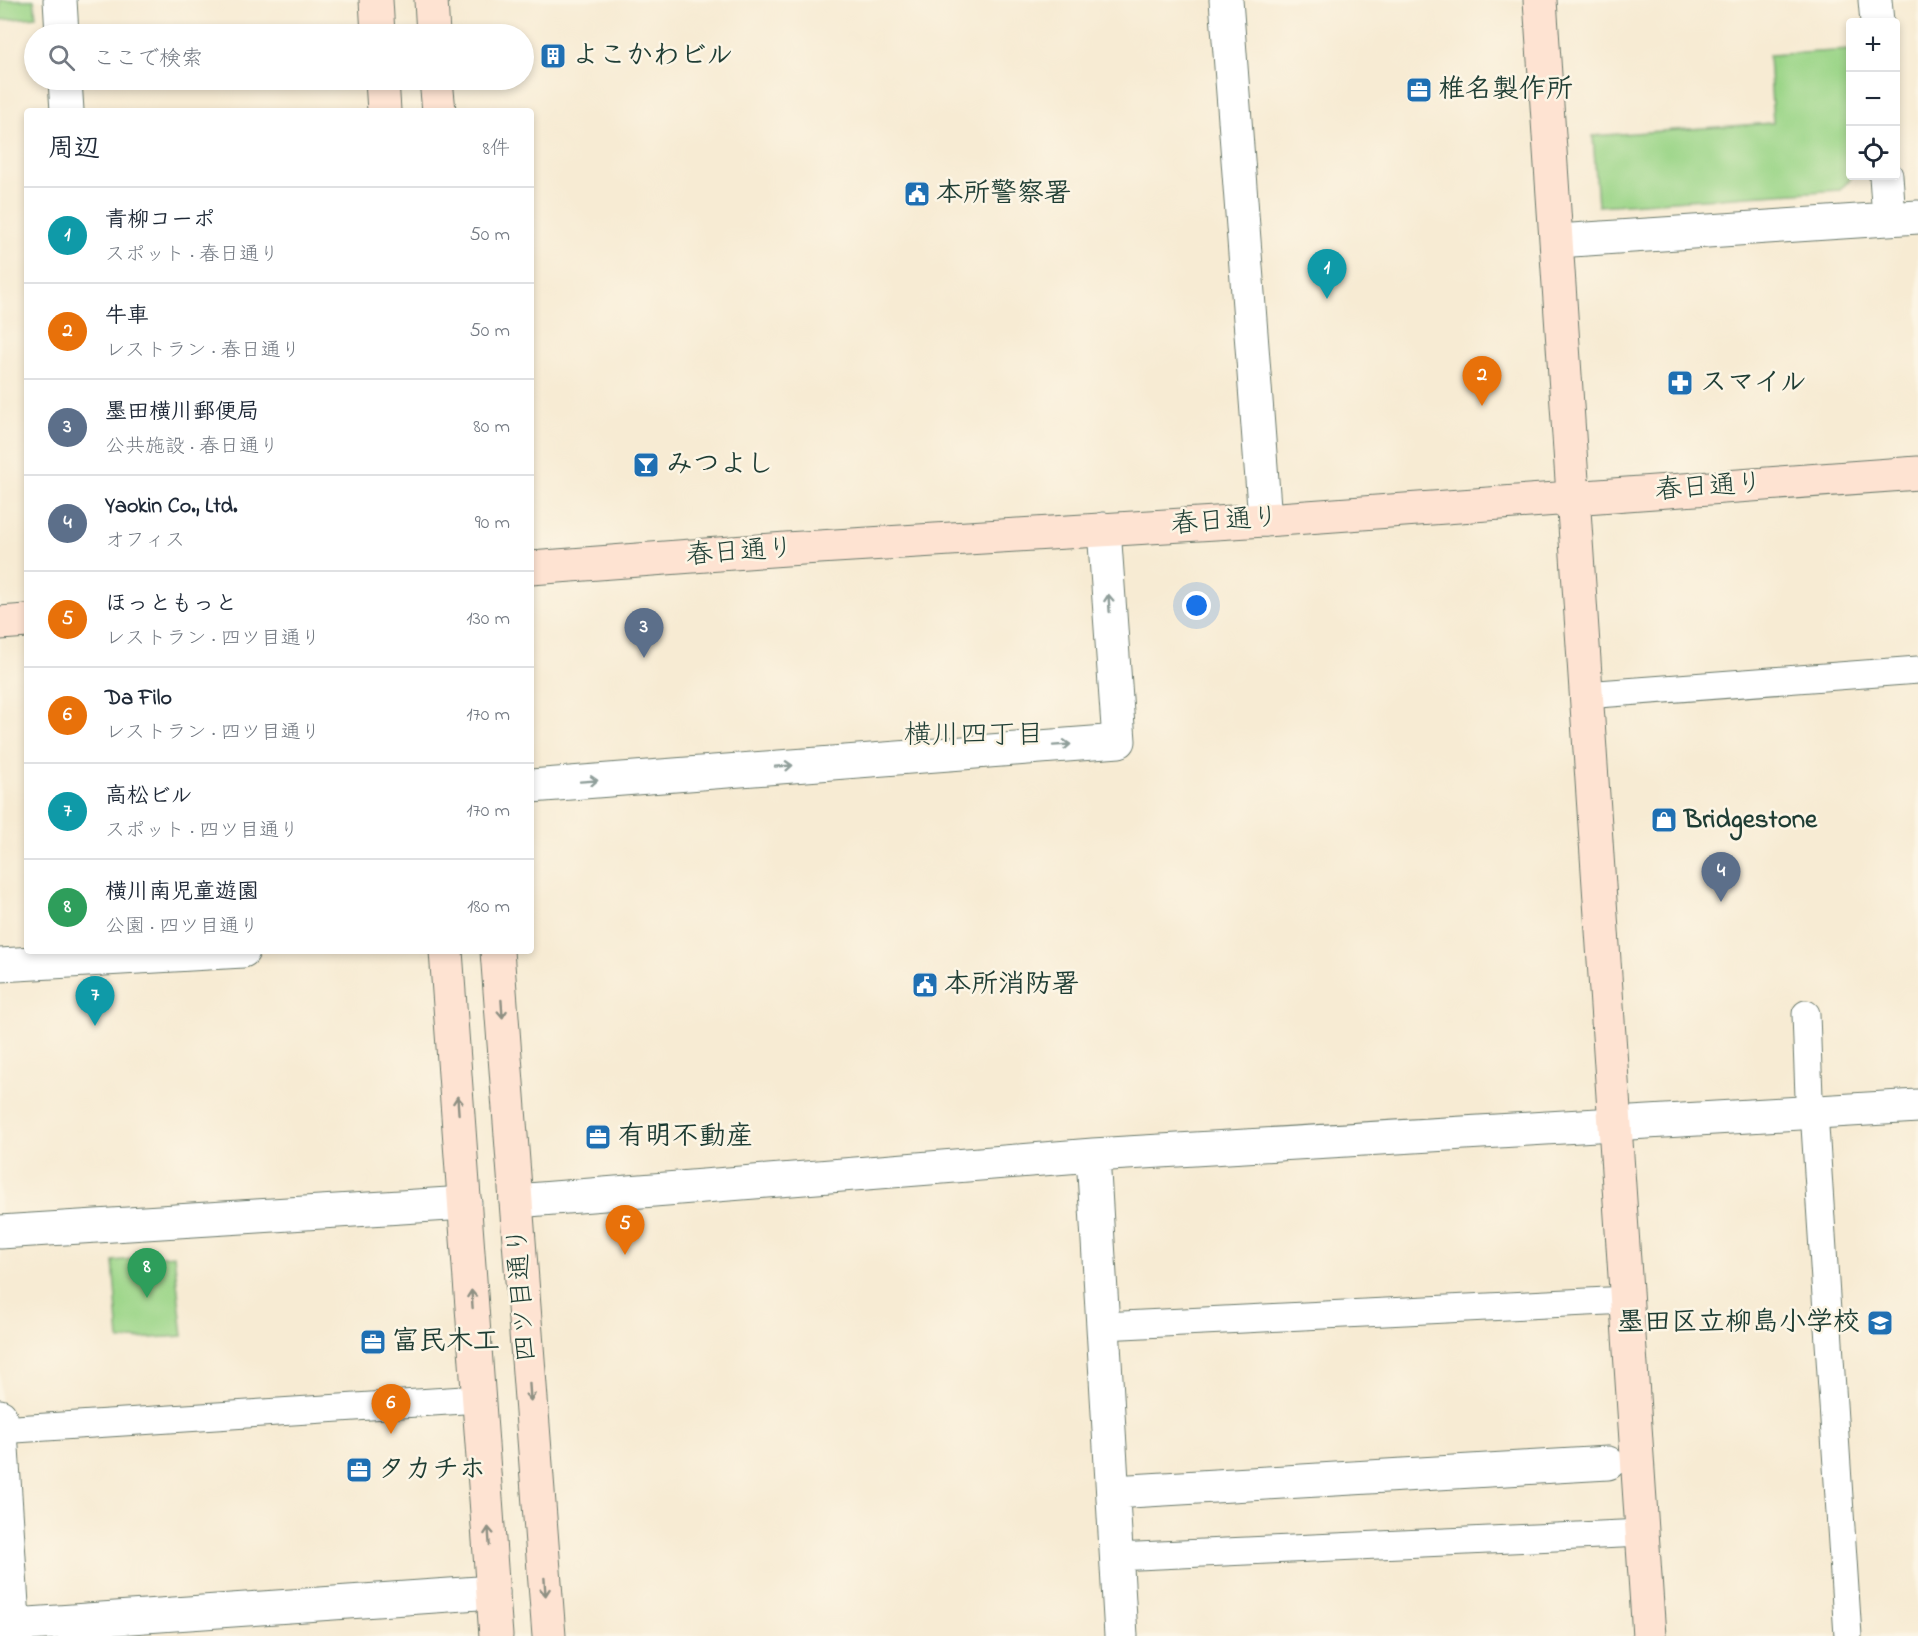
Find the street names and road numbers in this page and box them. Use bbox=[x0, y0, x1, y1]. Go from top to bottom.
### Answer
street label: 春日通り bbox=[1654, 465, 1764, 511]
street label: 春日通り bbox=[1170, 499, 1280, 545]
street label: 春日通り bbox=[685, 530, 795, 576]
street label: 四ツ目通り bbox=[499, 1225, 547, 1363]

